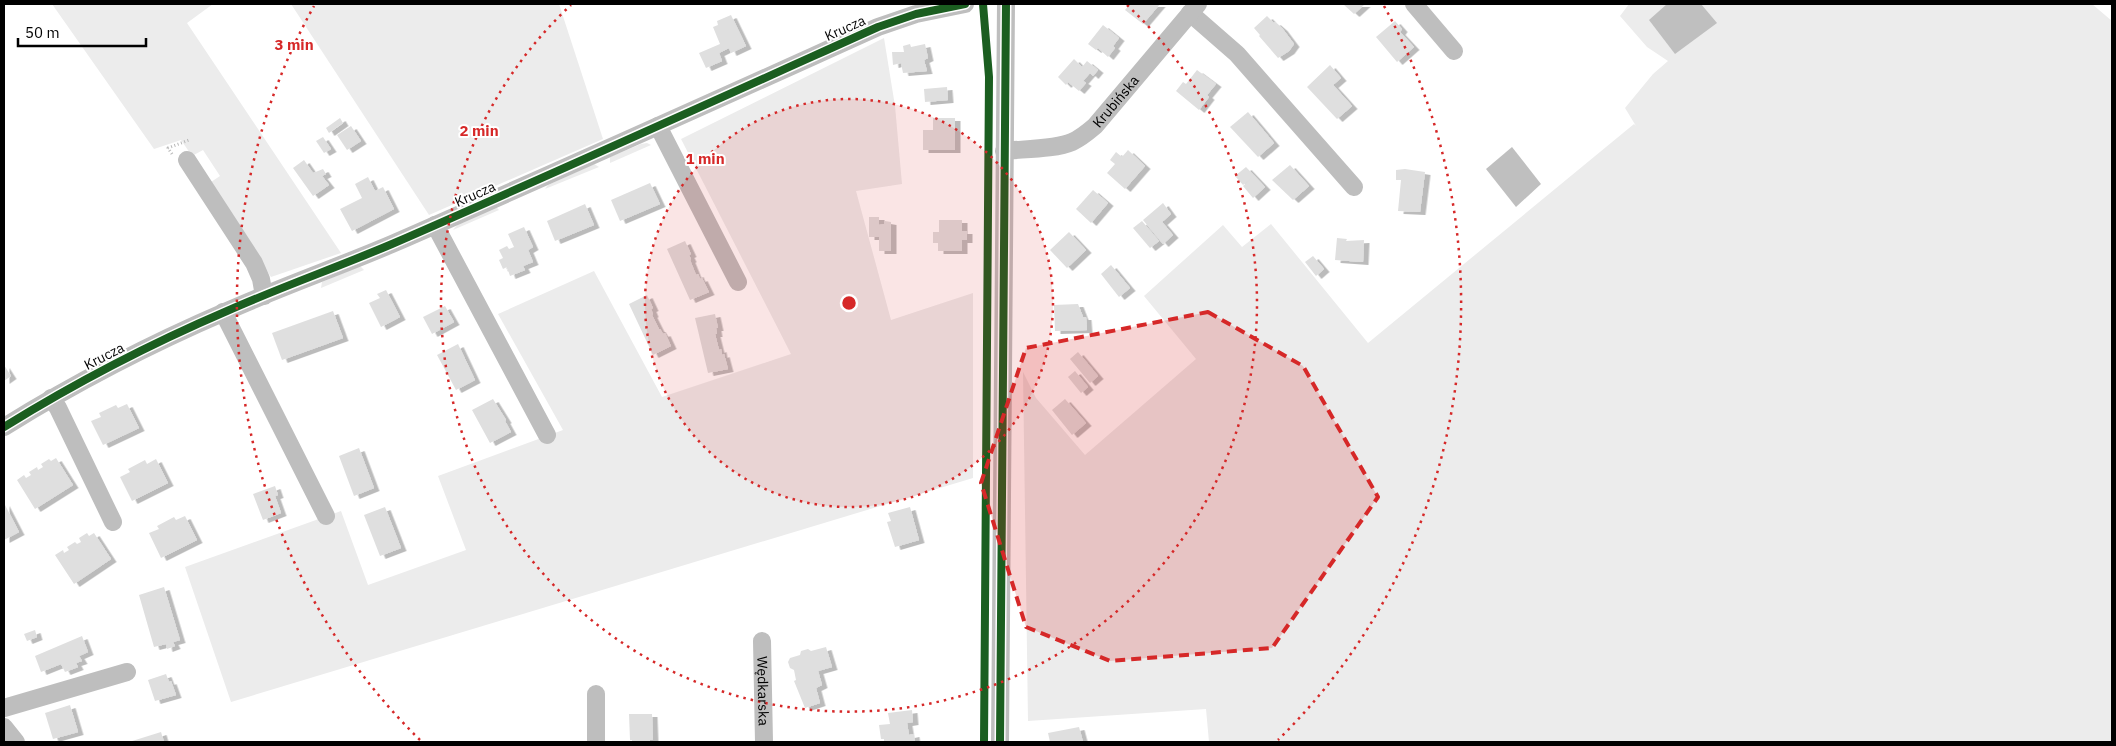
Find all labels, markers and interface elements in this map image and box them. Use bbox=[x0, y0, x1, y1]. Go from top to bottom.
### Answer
street label: Krucza bbox=[822, 11, 869, 45]
scale bar bbox=[18, 15, 145, 47]
text: 50 m bbox=[25, 23, 60, 42]
text: 3 min bbox=[274, 35, 314, 54]
street label: Krubińska bbox=[1088, 71, 1143, 131]
text: 2 min bbox=[459, 121, 499, 140]
text: 1 min bbox=[685, 149, 725, 168]
street label: Krucza bbox=[452, 177, 499, 211]
centre of rings bbox=[840, 294, 858, 312]
street label: Krucza bbox=[81, 338, 128, 374]
street label: Wędkarska bbox=[753, 656, 773, 726]

